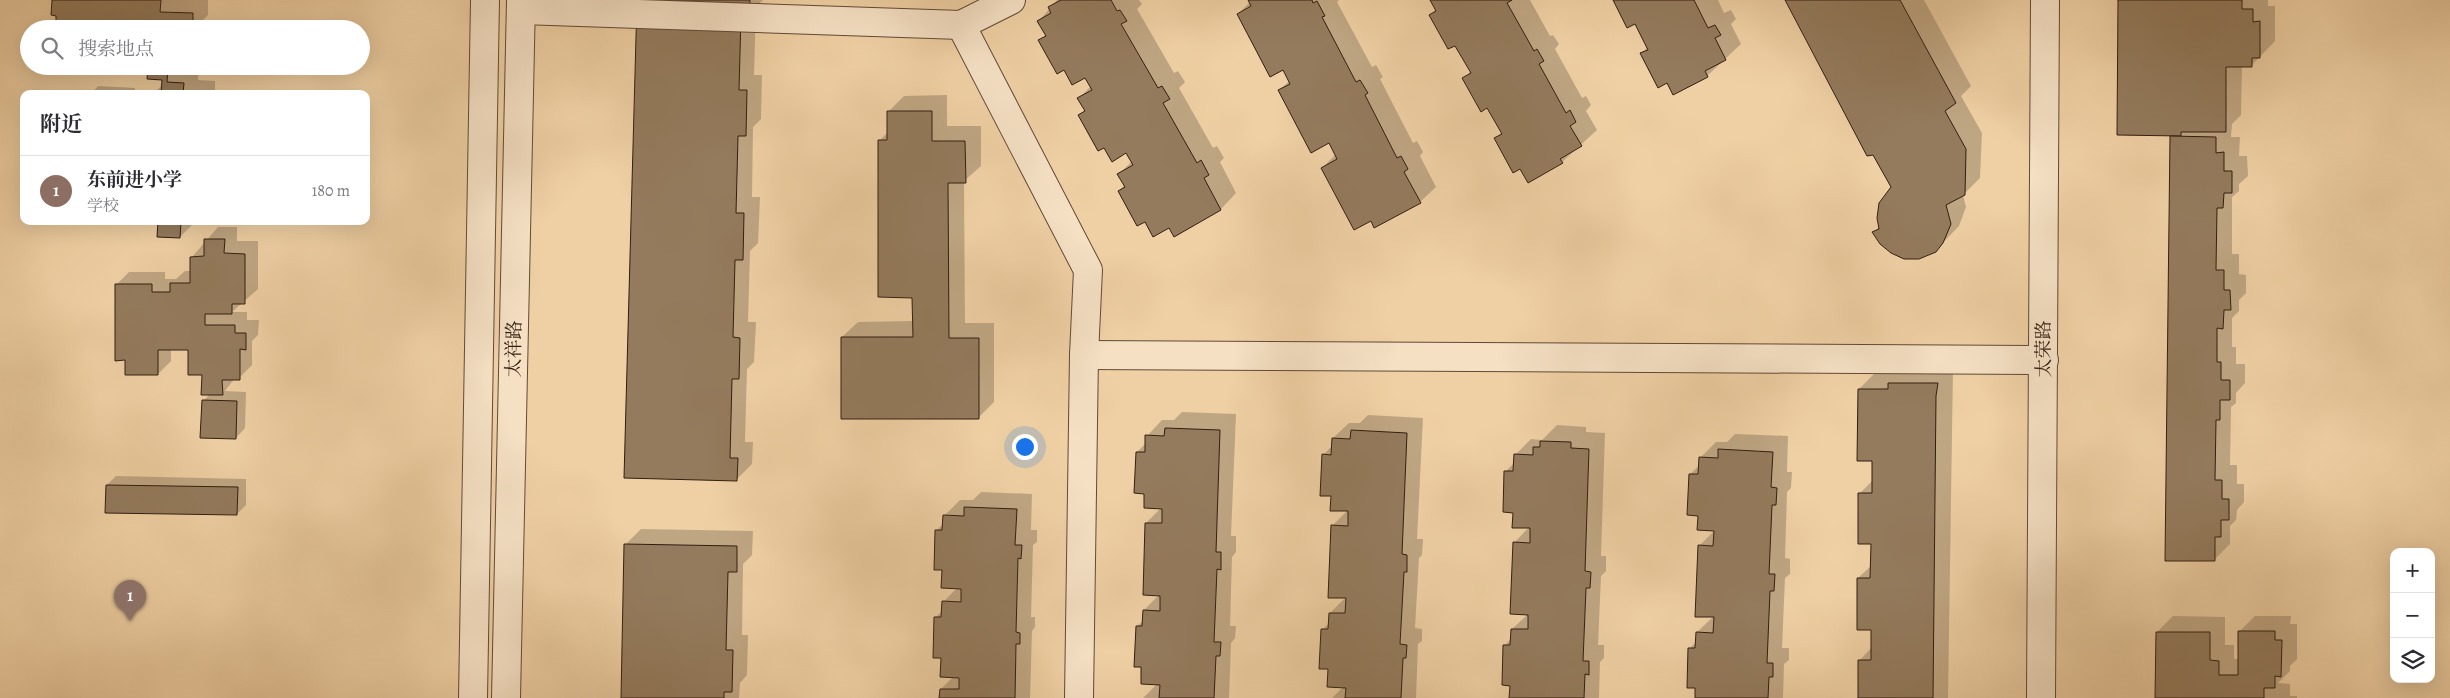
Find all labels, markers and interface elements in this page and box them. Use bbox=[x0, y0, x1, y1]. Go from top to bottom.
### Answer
search box bbox=[20, 20, 370, 75]
icon: search bbox=[38, 34, 66, 62]
text: 搜索地点 bbox=[78, 36, 154, 62]
text: 附近 bbox=[40, 110, 82, 138]
text: 东前进小学 bbox=[87, 167, 182, 193]
text: 1 bbox=[53, 180, 59, 202]
text: 180 m bbox=[312, 180, 350, 202]
text: 学校 bbox=[87, 195, 119, 217]
street label: 太祥路 bbox=[501, 320, 527, 378]
street label: 太荣路 bbox=[2031, 320, 2057, 378]
your location bbox=[1012, 434, 1038, 460]
map controls bbox=[2390, 548, 2435, 683]
button: + bbox=[2390, 548, 2435, 593]
pin: 1 bbox=[114, 580, 146, 621]
button: − bbox=[2390, 593, 2435, 638]
button: layers bbox=[2390, 638, 2435, 683]

